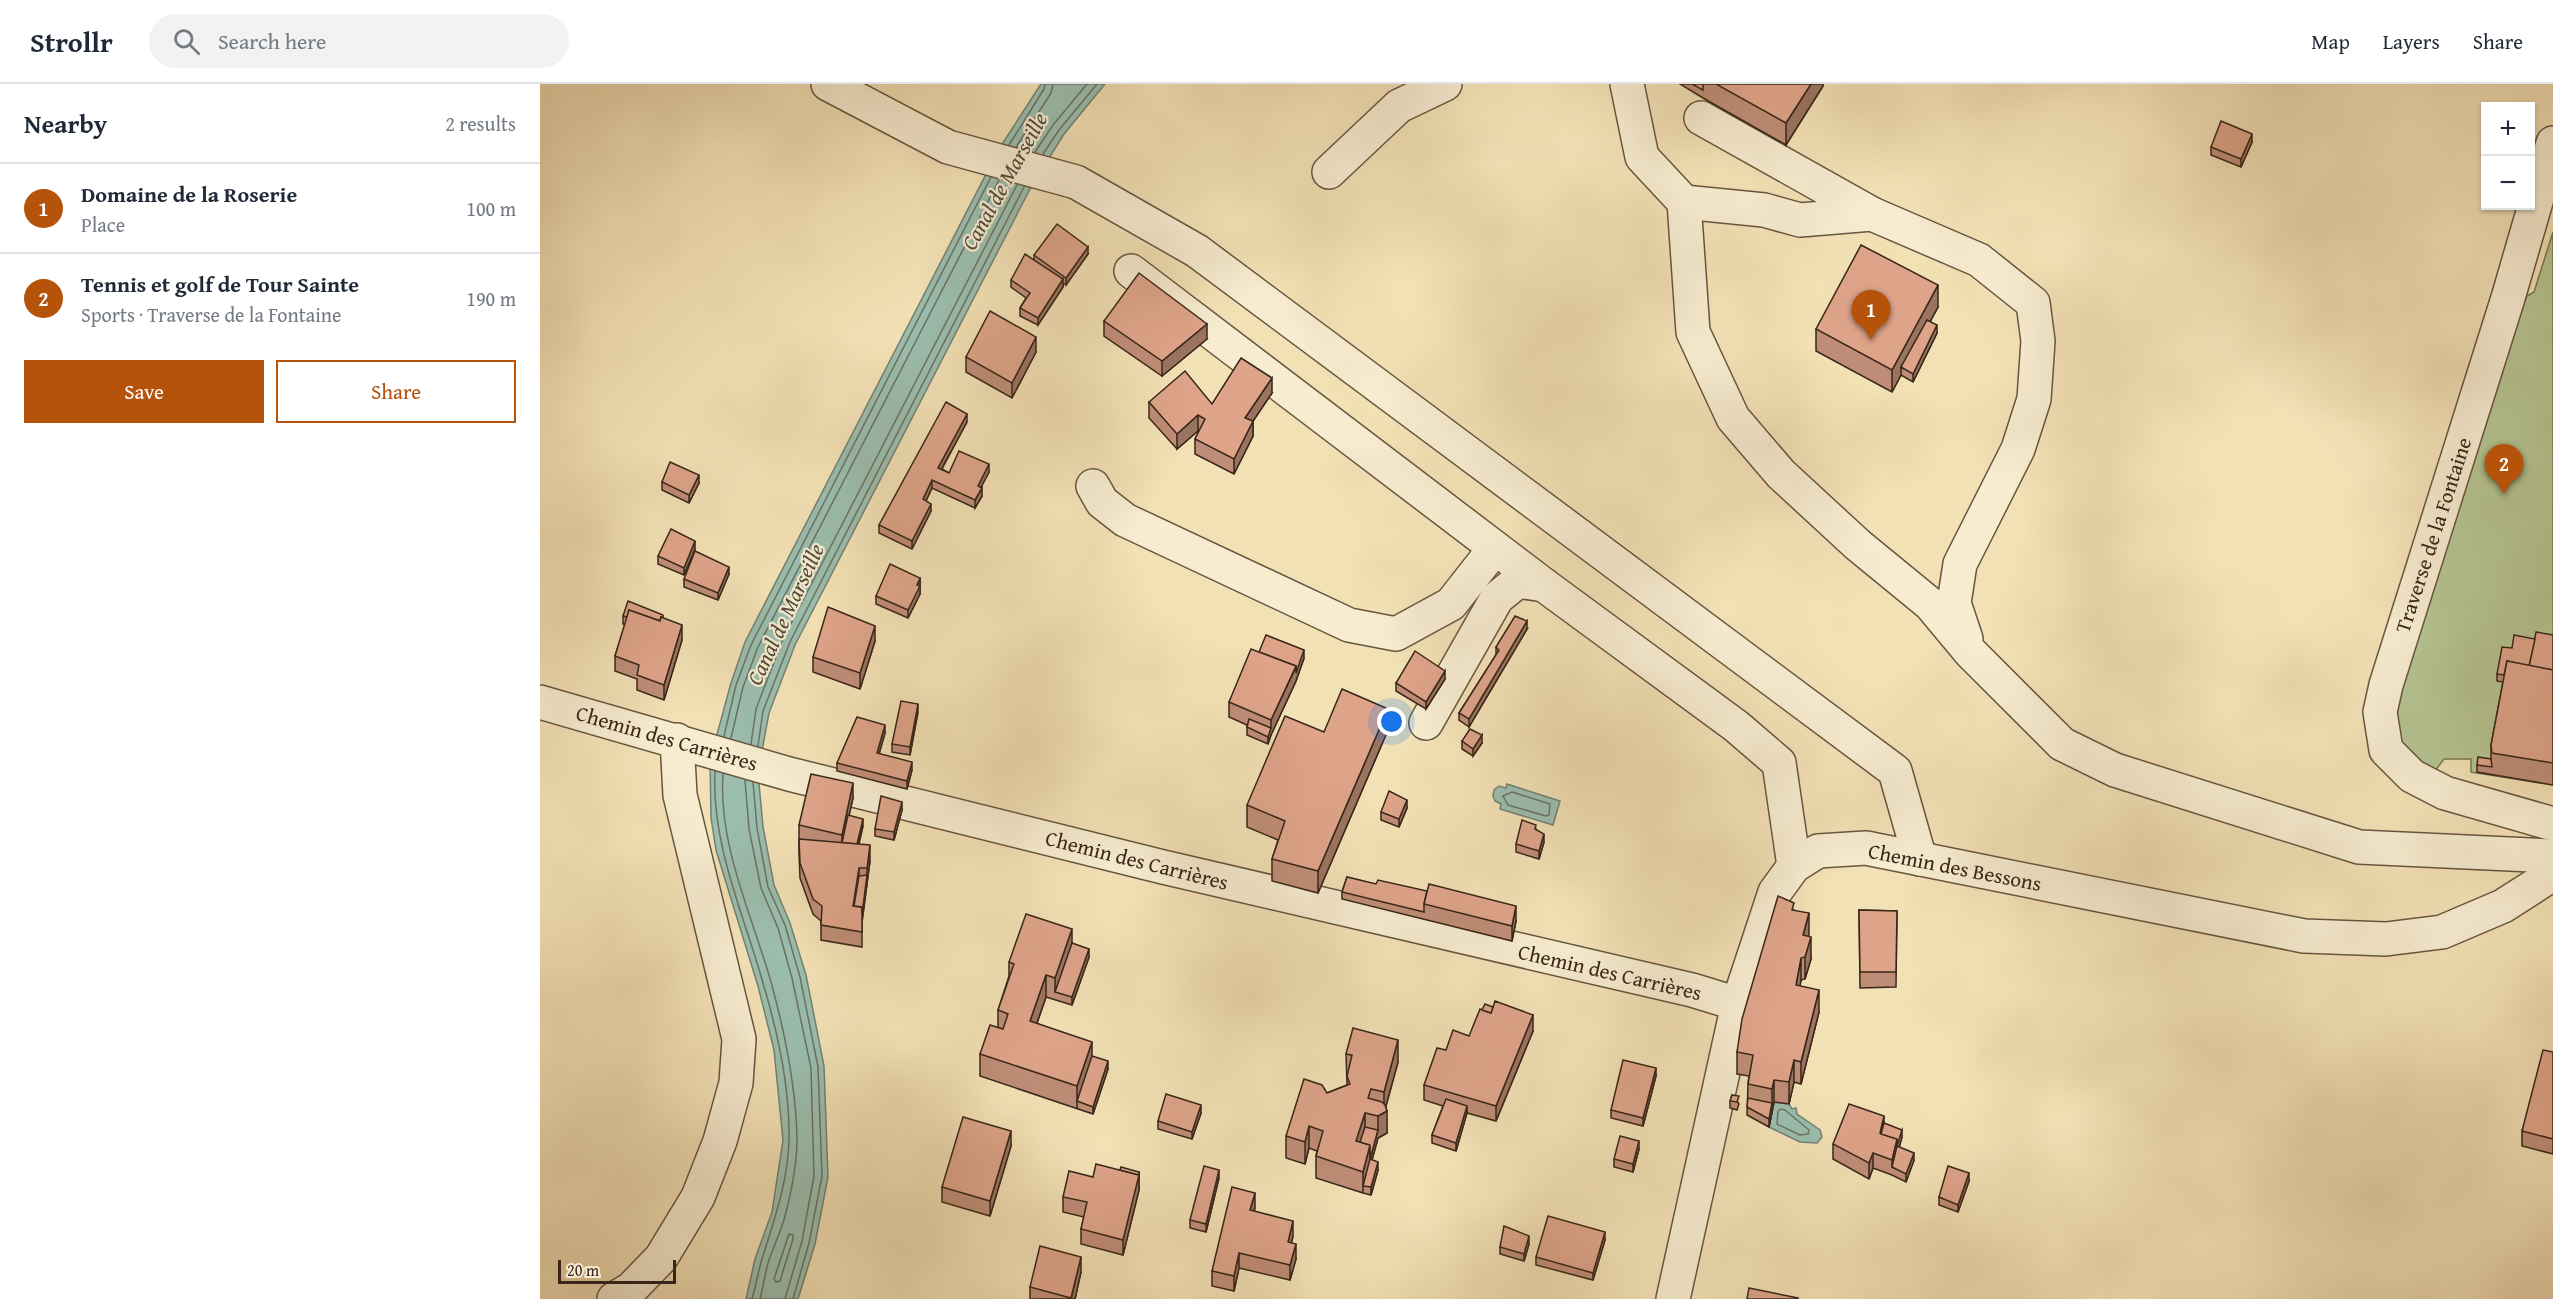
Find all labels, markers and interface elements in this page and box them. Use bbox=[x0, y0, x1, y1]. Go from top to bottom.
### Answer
search box bbox=[149, 14, 569, 68]
text: Strollr bbox=[30, 21, 113, 62]
icon: search bbox=[170, 25, 203, 58]
text: Search here bbox=[218, 25, 326, 57]
text: Map bbox=[2311, 26, 2350, 57]
text: Layers bbox=[2383, 26, 2440, 57]
text: Share bbox=[2473, 26, 2523, 57]
map controls bbox=[2481, 102, 2535, 210]
button: + bbox=[2481, 102, 2535, 156]
text: Nearby bbox=[24, 104, 107, 143]
water label: Canal de Marseille bbox=[953, 106, 1055, 256]
text: 2 results bbox=[445, 109, 516, 138]
button: − bbox=[2481, 156, 2535, 210]
text: Domaine de la Roserie bbox=[81, 178, 297, 210]
text: 1 bbox=[38, 194, 49, 223]
text: 100 m bbox=[466, 194, 516, 223]
text: Place bbox=[81, 210, 125, 239]
text: Tennis et golf de Tour Sainte bbox=[81, 268, 359, 300]
text: 2 bbox=[38, 284, 49, 313]
text: 190 m bbox=[466, 284, 516, 313]
pin: 1 bbox=[1852, 290, 1890, 340]
text: Sports · Traverse de la Fontaine bbox=[81, 300, 341, 329]
button: Save bbox=[24, 360, 264, 423]
button: Share bbox=[276, 360, 516, 423]
street label: Traverse de la Fontaine bbox=[2387, 433, 2479, 637]
pin: 2 bbox=[2484, 444, 2524, 494]
water label: Canal de Marseille bbox=[738, 538, 832, 690]
street label: Chemin des Carrières bbox=[573, 697, 761, 779]
your location bbox=[1377, 707, 1406, 736]
street label: Chemin des Carrières bbox=[1042, 822, 1232, 898]
street label: Chemin des Bessons bbox=[1866, 835, 2044, 899]
street label: Chemin des Carrières bbox=[1515, 936, 1705, 1008]
scale bar bbox=[558, 1257, 676, 1284]
text: 20 m bbox=[567, 1258, 599, 1282]

